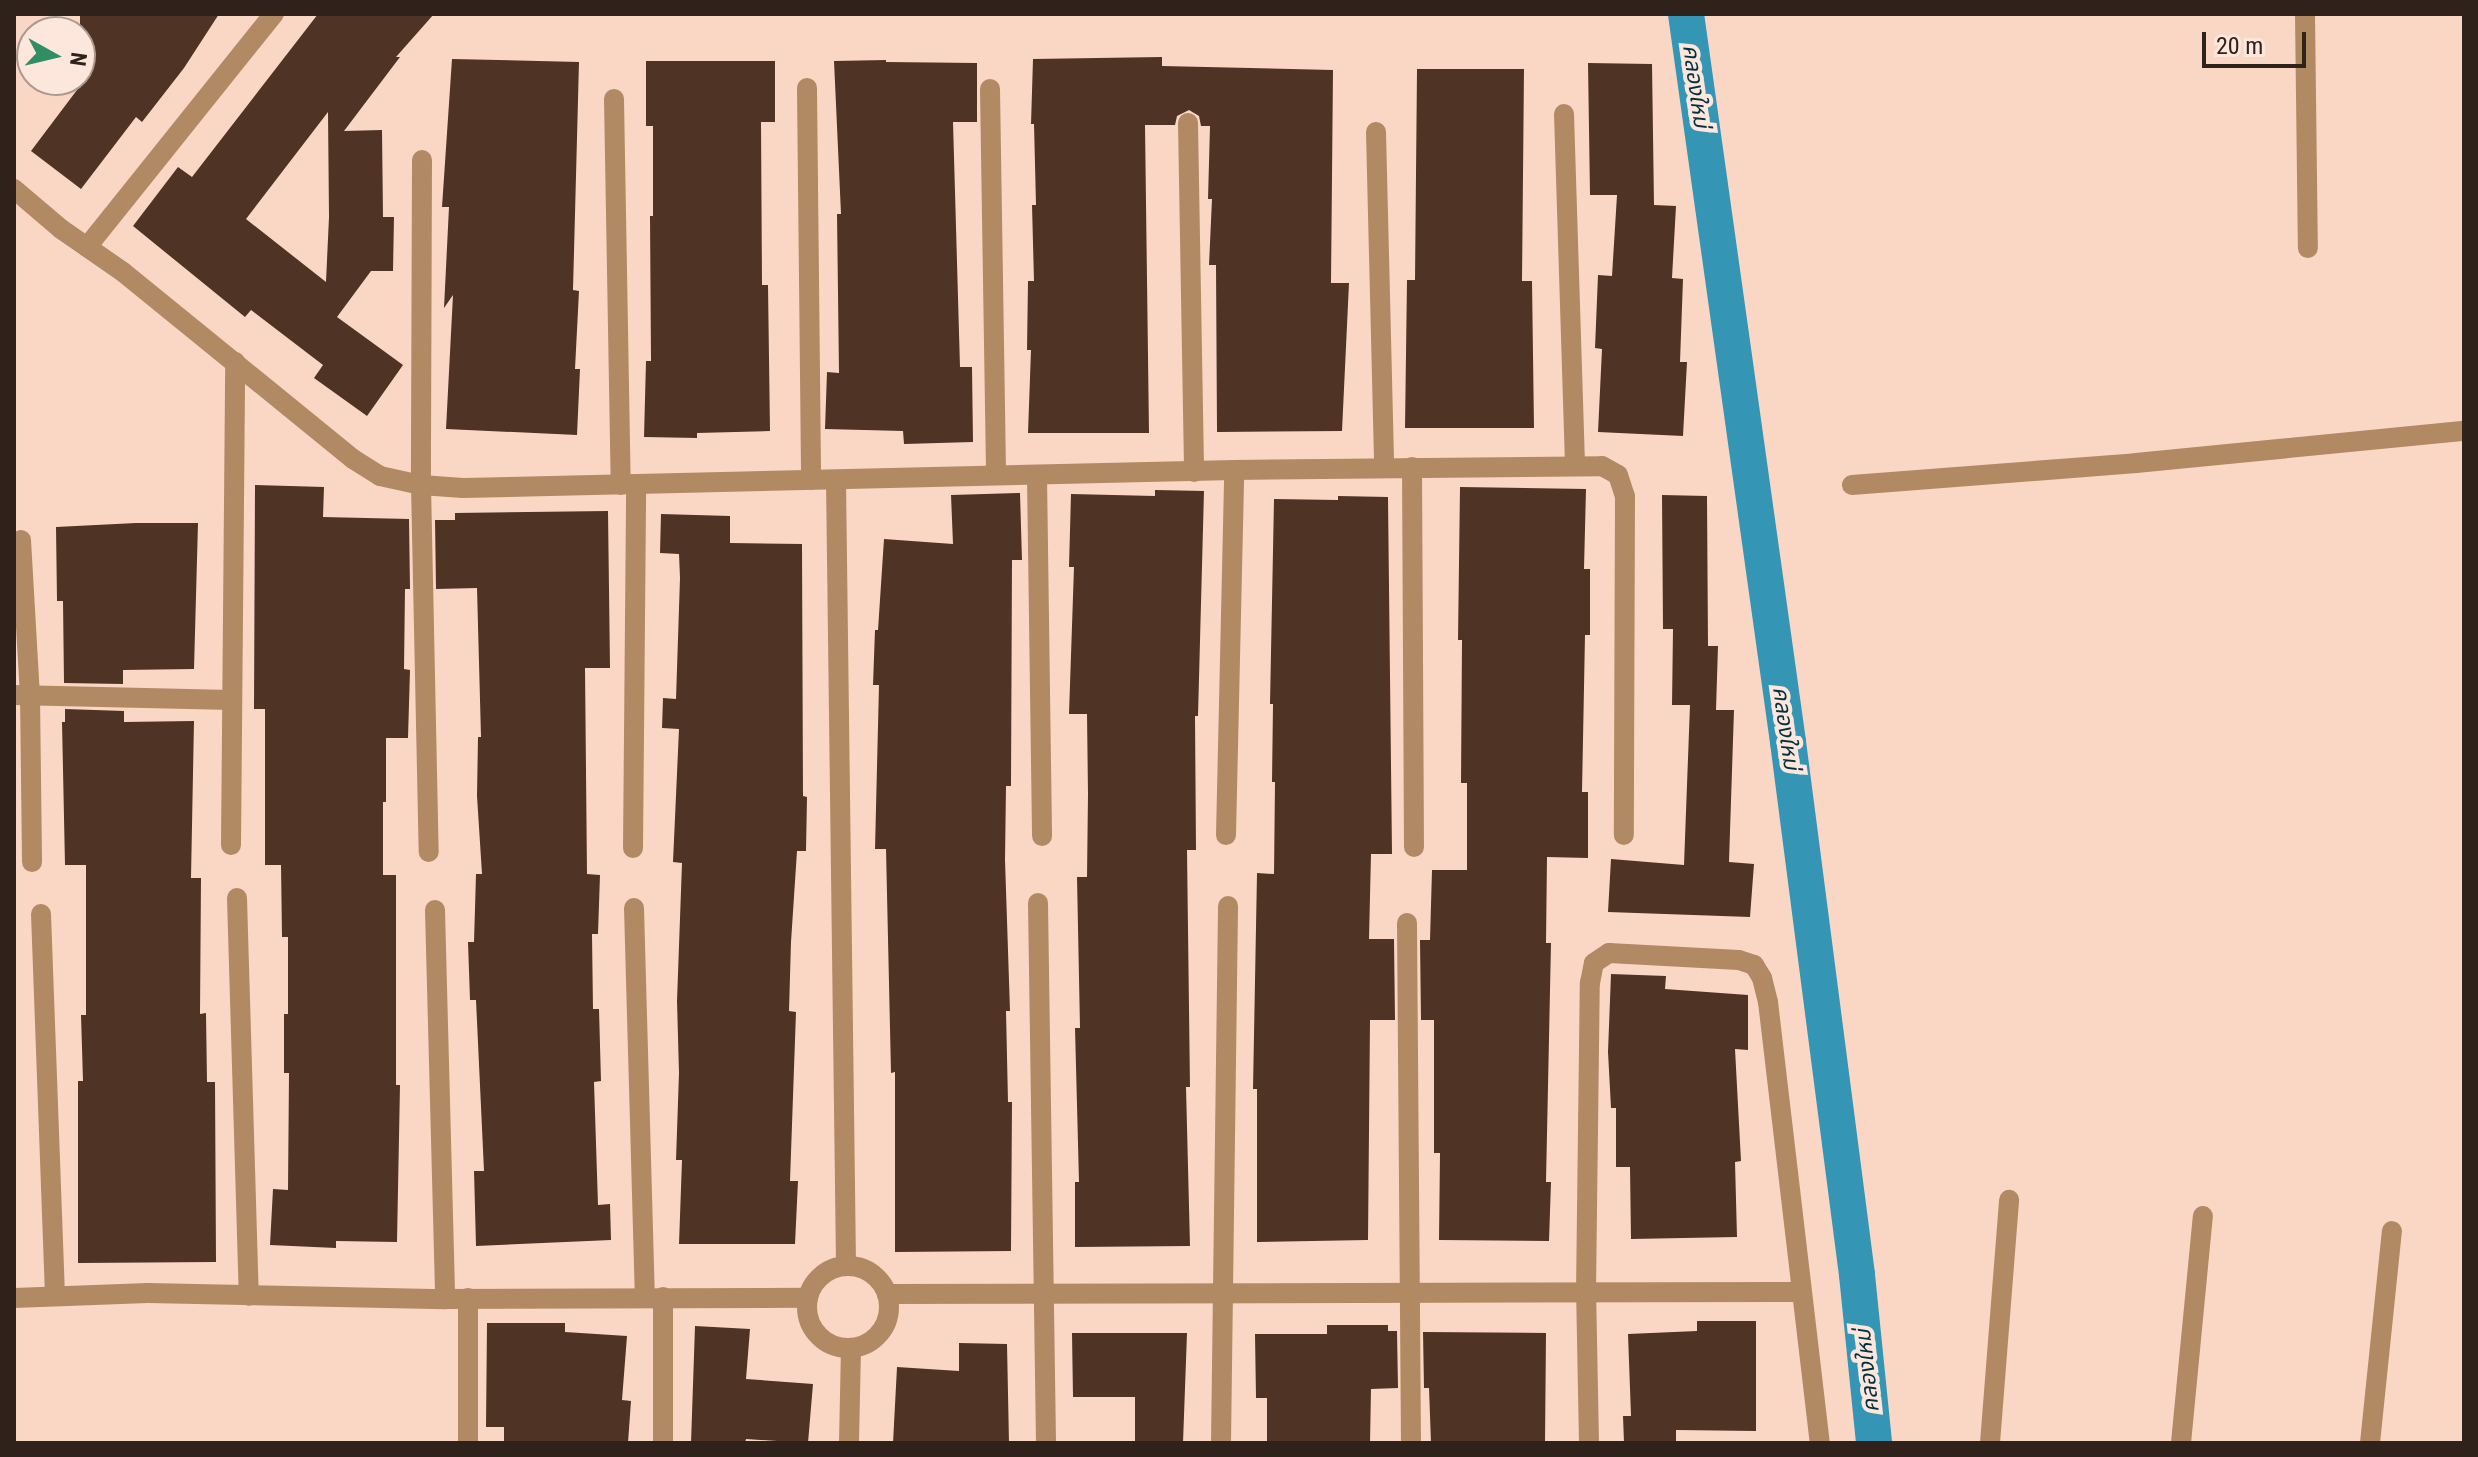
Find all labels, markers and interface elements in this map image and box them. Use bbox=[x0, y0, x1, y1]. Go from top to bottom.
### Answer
north arrow bbox=[16, 16, 96, 96]
scale bar bbox=[2206, 16, 2310, 66]
text: 20 m bbox=[2216, 32, 2263, 60]
water label: คลองใหม่ bbox=[1677, 43, 1715, 129]
text: N bbox=[65, 51, 92, 68]
water label: คลองใหม่ bbox=[1767, 685, 1805, 771]
water label: คลองใหม่ bbox=[1850, 1328, 1884, 1414]

